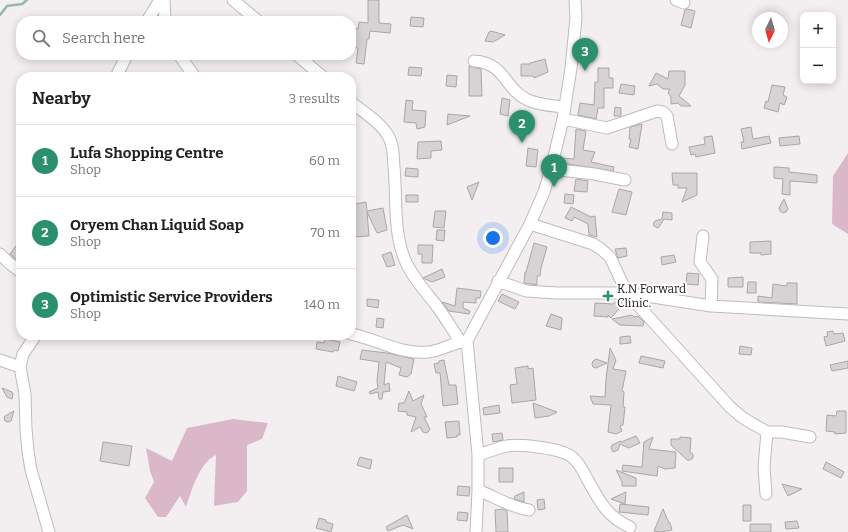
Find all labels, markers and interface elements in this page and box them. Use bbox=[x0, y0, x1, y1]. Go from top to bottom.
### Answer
north arrow bbox=[752, 12, 788, 48]
map controls bbox=[800, 12, 836, 84]
button: + bbox=[800, 12, 836, 48]
search box bbox=[16, 16, 356, 60]
icon: search bbox=[30, 27, 52, 49]
text: Search here bbox=[62, 29, 145, 47]
pin: 3 bbox=[572, 38, 598, 71]
button: − bbox=[800, 48, 836, 84]
text: Nearby bbox=[32, 88, 91, 109]
text: 3 results bbox=[289, 91, 340, 106]
pin: 2 bbox=[509, 110, 535, 143]
text: Lufa Shopping Centre bbox=[70, 144, 223, 162]
text: 1 bbox=[42, 153, 48, 168]
text: 60 m bbox=[309, 153, 340, 168]
pin: 1 bbox=[541, 154, 567, 187]
text: Shop bbox=[70, 162, 101, 177]
text: Oryem Chan Liquid Soap bbox=[70, 216, 244, 234]
text: 2 bbox=[41, 225, 49, 240]
text: 70 m bbox=[310, 225, 340, 240]
your location bbox=[483, 228, 503, 248]
text: Shop bbox=[70, 234, 101, 249]
place label: K.N Forward Clinic. bbox=[617, 282, 686, 310]
text: Optimistic Service Providers bbox=[70, 288, 273, 306]
marker: K.N Forward Clinic. bbox=[602, 290, 614, 302]
text: 3 bbox=[41, 297, 49, 312]
text: 140 m bbox=[304, 297, 340, 312]
text: Shop bbox=[70, 306, 101, 321]

